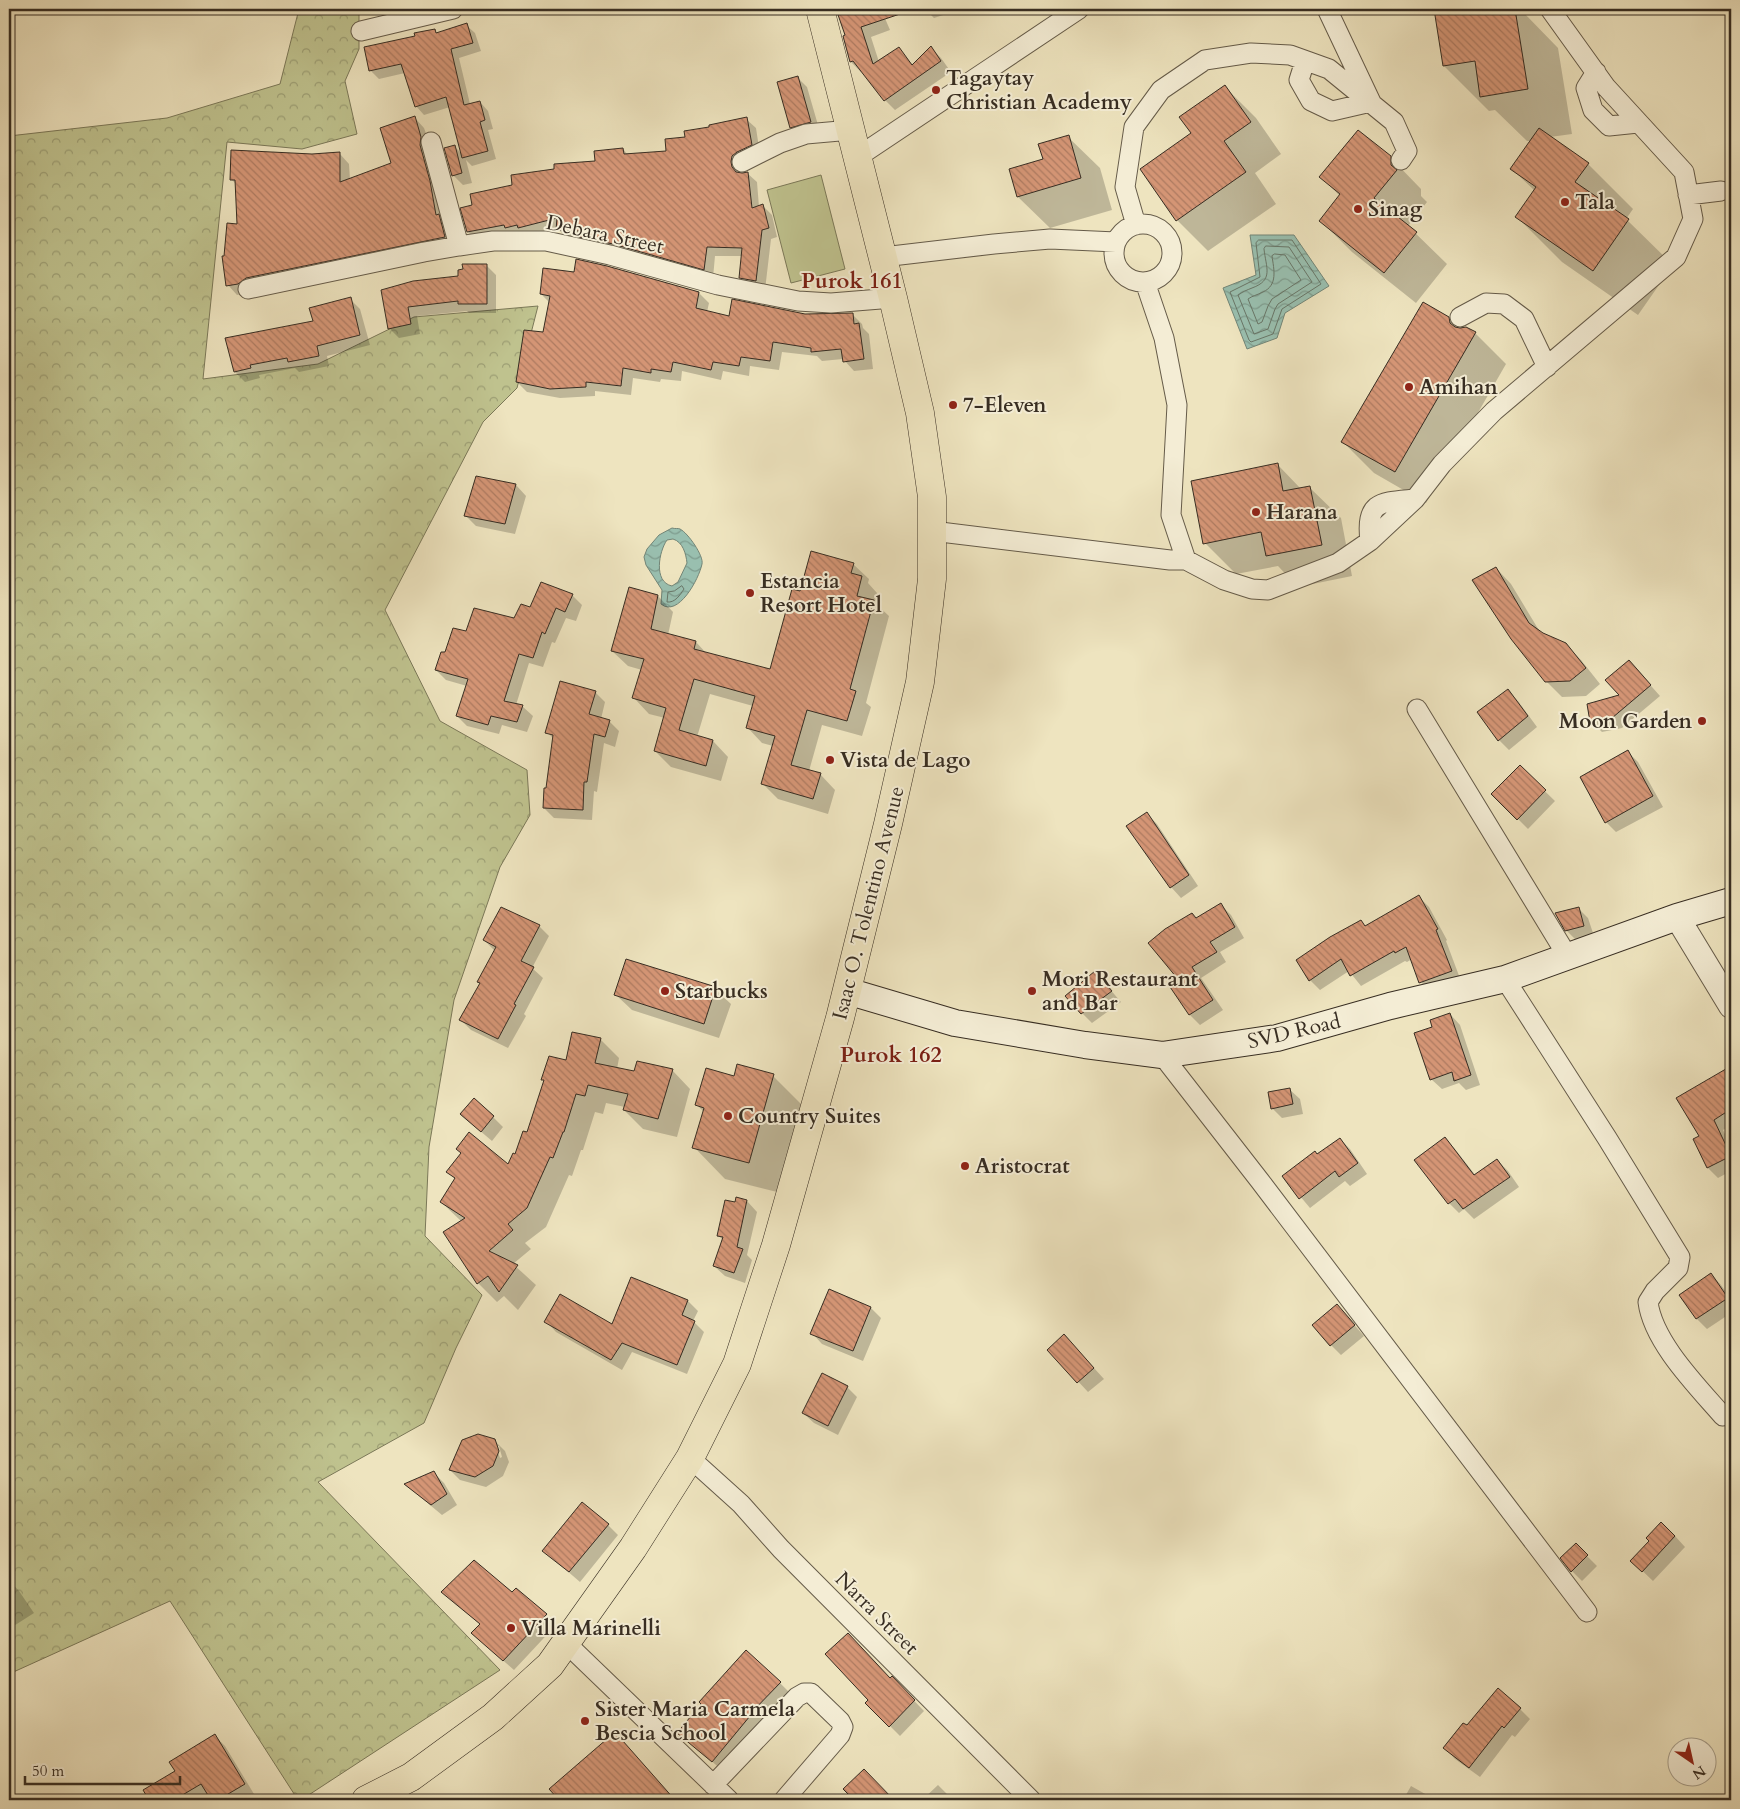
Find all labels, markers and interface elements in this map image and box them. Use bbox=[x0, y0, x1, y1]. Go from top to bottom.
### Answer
place label: Tagaytay Christian Academy bbox=[946, 64, 1132, 117]
marker: Tagaytay Christian Academy bbox=[930, 84, 942, 96]
place label: Tala bbox=[1575, 188, 1616, 217]
place label: Sinag bbox=[1368, 195, 1423, 224]
marker: Tala bbox=[1559, 196, 1571, 208]
marker: Sinag bbox=[1352, 203, 1364, 215]
street label: Debara Street bbox=[543, 208, 667, 261]
district label: Purok 161 bbox=[801, 266, 903, 296]
place label: Amihan bbox=[1419, 373, 1498, 402]
marker: Amihan bbox=[1403, 381, 1415, 393]
place label: 7-Eleven bbox=[963, 391, 1047, 420]
marker: 7-Eleven bbox=[947, 399, 959, 411]
place label: Harana bbox=[1266, 498, 1338, 527]
marker: Harana bbox=[1250, 506, 1262, 518]
place label: Estancia Resort Hotel bbox=[760, 567, 882, 620]
marker: Estancia Resort Hotel bbox=[744, 587, 756, 599]
place label: Moon Garden bbox=[1559, 707, 1693, 736]
marker: Moon Garden bbox=[1696, 715, 1708, 727]
place label: Vista de Lago bbox=[840, 746, 971, 775]
marker: Vista de Lago bbox=[824, 754, 836, 766]
street label: Isaac O. Tolentino Avenue bbox=[825, 783, 912, 1023]
place label: Mori Restaurant and Bar bbox=[1042, 965, 1199, 1018]
place label: Starbucks bbox=[675, 977, 768, 1006]
marker: Starbucks bbox=[659, 985, 671, 997]
marker: Mori Restaurant and Bar bbox=[1026, 985, 1038, 997]
street label: SVD Road bbox=[1245, 1007, 1344, 1056]
district label: Purok 162 bbox=[840, 1040, 942, 1070]
place label: Country Suites bbox=[738, 1102, 881, 1131]
marker: Country Suites bbox=[722, 1110, 734, 1122]
place label: Aristocrat bbox=[975, 1152, 1070, 1181]
marker: Aristocrat bbox=[959, 1160, 971, 1172]
street label: Narra Street bbox=[828, 1565, 925, 1662]
place label: Villa Marinelli bbox=[521, 1614, 661, 1643]
marker: Villa Marinelli bbox=[505, 1622, 517, 1634]
place label: Sister Maria Carmela Bescia School bbox=[595, 1695, 796, 1748]
marker: Sister Maria Carmela Bescia School bbox=[579, 1715, 591, 1727]
north arrow bbox=[1668, 1736, 1718, 1786]
scale bar bbox=[25, 1754, 180, 1786]
text: 50 m bbox=[32, 1761, 64, 1781]
text: N bbox=[1689, 1761, 1709, 1784]

